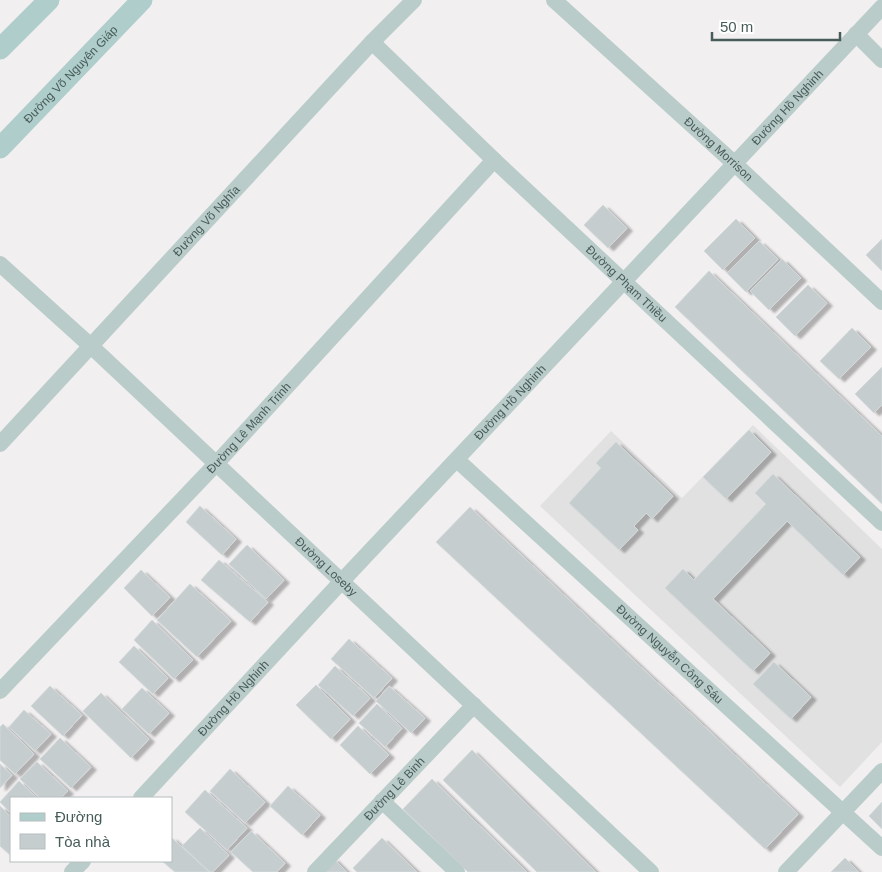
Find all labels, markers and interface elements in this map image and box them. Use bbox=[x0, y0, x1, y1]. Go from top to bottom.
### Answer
scale bar bbox=[712, 10, 840, 42]
text: 50 m bbox=[720, 18, 753, 35]
street label: Đường Võ Nguyên Giáp bbox=[21, 23, 121, 126]
street label: Đường Hồ Nghinh bbox=[749, 67, 826, 148]
street label: Đường Morrison bbox=[681, 114, 756, 184]
street label: Đường Võ Nghĩa bbox=[170, 182, 243, 259]
street label: Đường Phạm Thiều bbox=[583, 243, 670, 325]
street label: Đường Hồ Nghinh bbox=[471, 362, 549, 443]
street label: Đường Lê Mạnh Trinh bbox=[204, 380, 294, 476]
street label: Đường Loseby bbox=[292, 534, 360, 599]
street label: Đường Nguyễn Công Sáu bbox=[613, 602, 726, 706]
street label: Đường Hồ Nghinh bbox=[195, 657, 272, 739]
street label: Đường Lê Binh bbox=[361, 754, 428, 823]
legend bbox=[10, 797, 172, 862]
text: Đường bbox=[55, 808, 102, 825]
text: Tòa nhà bbox=[55, 833, 111, 850]

